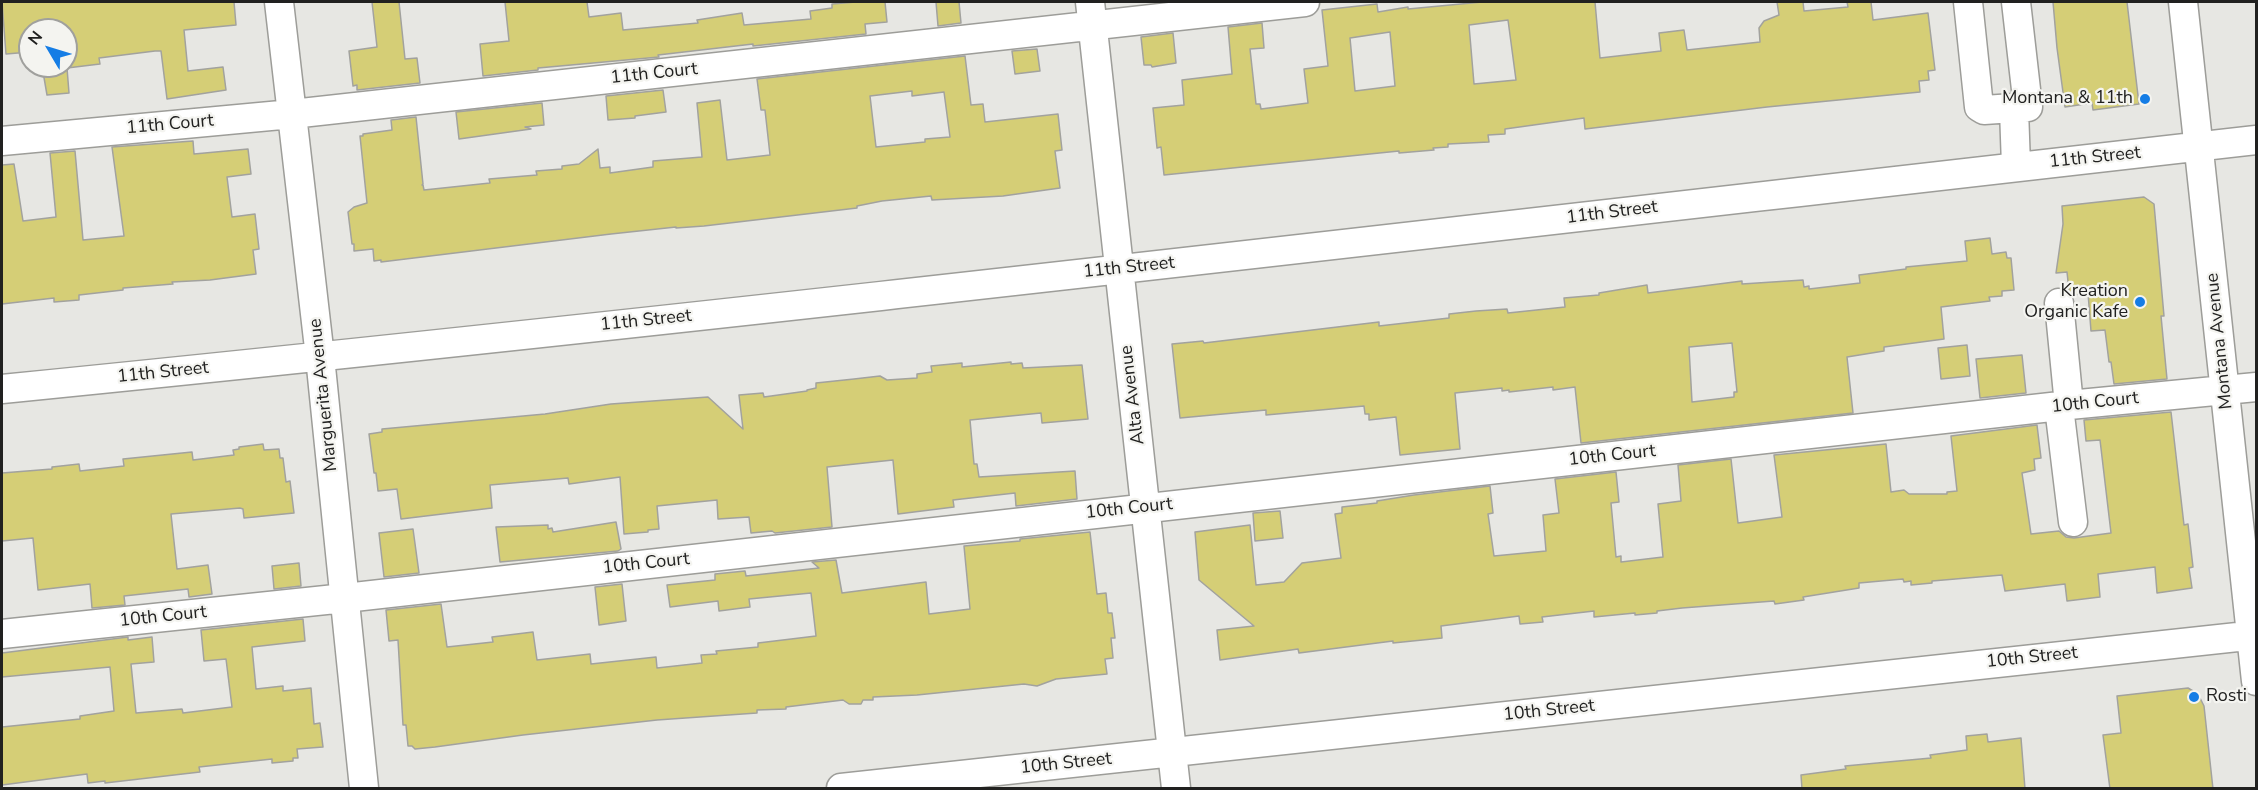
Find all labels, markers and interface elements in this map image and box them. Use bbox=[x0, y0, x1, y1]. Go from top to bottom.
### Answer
north arrow bbox=[18, 18, 78, 78]
text: N bbox=[23, 27, 48, 50]
street label: 11th Court bbox=[609, 59, 699, 89]
place label: Montana & 11th bbox=[2002, 88, 2133, 110]
marker: Montana & 11th bbox=[2138, 92, 2152, 106]
street label: 11th Court bbox=[125, 110, 215, 140]
street label: 11th Street bbox=[2048, 142, 2142, 174]
street label: 11th Street bbox=[1565, 197, 1659, 229]
street label: 11th Street bbox=[1082, 252, 1176, 284]
street label: Montana Avenue bbox=[2202, 272, 2238, 410]
place label: Kreation Organic Kafe bbox=[2024, 281, 2128, 324]
marker: Kreation Organic Kafe bbox=[2133, 295, 2147, 309]
street label: 11th Street bbox=[599, 305, 693, 337]
street label: Marguerita Avenue bbox=[305, 317, 343, 473]
street label: Alta Avenue bbox=[1116, 344, 1150, 446]
street label: 11th Street bbox=[116, 357, 210, 389]
street label: 10th Court bbox=[2050, 388, 2140, 418]
street label: 10th Court bbox=[1567, 441, 1657, 471]
street label: 10th Court bbox=[1084, 494, 1174, 524]
street label: 10th Court bbox=[601, 549, 691, 579]
street label: 10th Court bbox=[118, 602, 208, 632]
street label: 10th Street bbox=[1985, 642, 2079, 674]
place label: Rosti bbox=[2206, 686, 2247, 708]
marker: Rosti bbox=[2187, 690, 2201, 704]
street label: 10th Street bbox=[1502, 695, 1596, 727]
street label: 10th Street bbox=[1019, 748, 1113, 780]

